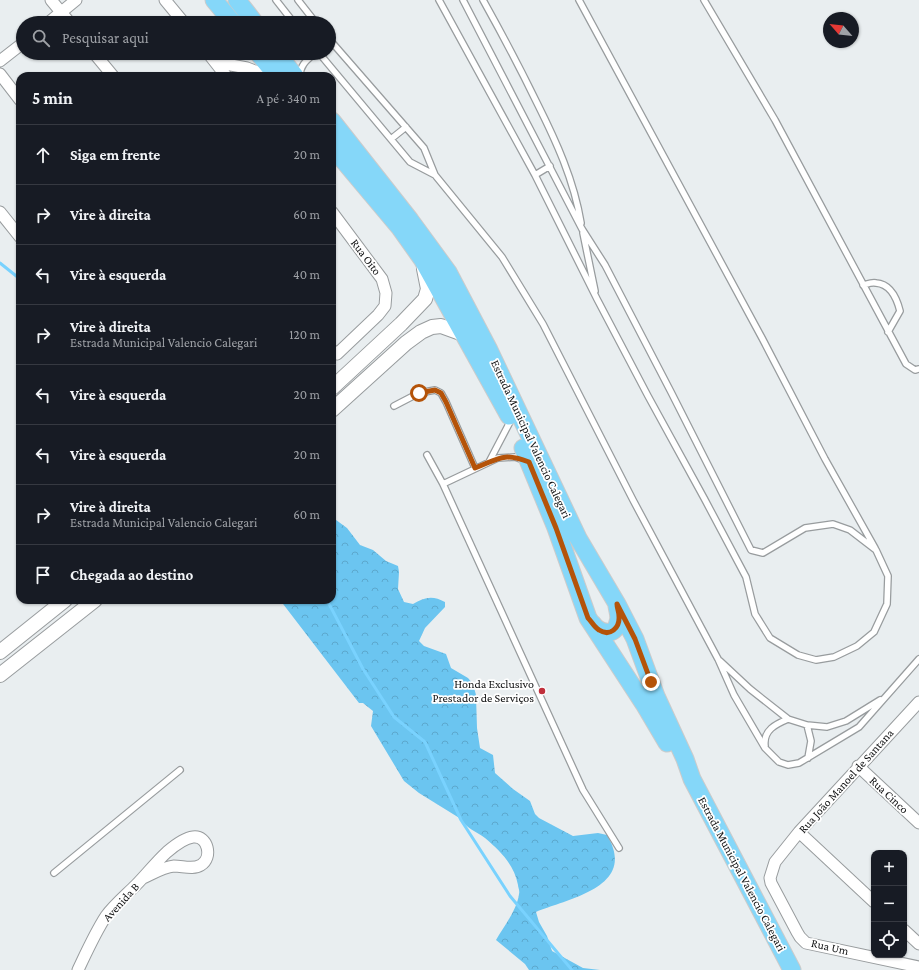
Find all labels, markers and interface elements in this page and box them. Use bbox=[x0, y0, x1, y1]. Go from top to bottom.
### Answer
north arrow bbox=[823, 12, 859, 48]
search box bbox=[16, 16, 336, 60]
icon: search bbox=[30, 27, 52, 49]
text: Pesquisar aqui bbox=[62, 30, 149, 46]
text: 5 min bbox=[32, 89, 73, 108]
text: A pé · 340 m bbox=[257, 91, 320, 106]
icon: ahead bbox=[32, 144, 54, 166]
text: Siga em frente bbox=[70, 147, 160, 163]
text: 20 m bbox=[294, 147, 320, 162]
icon: right bbox=[32, 204, 54, 226]
text: Vire à direita bbox=[70, 207, 151, 223]
text: 60 m bbox=[293, 207, 320, 222]
street label: Rua Oito bbox=[348, 236, 384, 278]
icon: left bbox=[32, 264, 54, 286]
text: Vire à esquerda bbox=[70, 267, 166, 283]
text: 40 m bbox=[293, 267, 320, 282]
text: Vire à direita bbox=[70, 319, 151, 335]
icon: right bbox=[32, 324, 54, 346]
text: 120 m bbox=[289, 327, 320, 342]
text: Estrada Municipal Valencio Calegari bbox=[70, 335, 257, 350]
street label: Estrada Municipal Valencio Calegari bbox=[488, 358, 574, 520]
icon: left bbox=[32, 384, 54, 406]
route start bbox=[410, 384, 428, 402]
text: Vire à esquerda bbox=[70, 387, 166, 403]
text: 20 m bbox=[294, 387, 320, 402]
icon: left bbox=[32, 444, 54, 466]
text: Vire à esquerda bbox=[70, 447, 166, 463]
text: 20 m bbox=[294, 447, 320, 462]
text: Vire à direita bbox=[70, 499, 151, 515]
icon: right bbox=[32, 504, 54, 526]
text: 60 m bbox=[293, 507, 320, 522]
text: Estrada Municipal Valencio Calegari bbox=[70, 515, 257, 530]
icon: arrive bbox=[32, 564, 54, 586]
text: Chegada ao destino bbox=[70, 567, 193, 583]
route end bbox=[642, 673, 660, 691]
place label: Honda Exclusivo Prestador de Serviços bbox=[432, 677, 534, 705]
marker: Honda Exclusivo Prestador de Serviços bbox=[537, 686, 547, 696]
street label: Rua João Manoel de Santana bbox=[795, 726, 897, 836]
street label: Rua Cinco bbox=[867, 773, 911, 817]
street label: Estrada Municipal Valencio Calegari bbox=[695, 794, 789, 954]
map controls bbox=[871, 850, 907, 958]
button: + bbox=[871, 850, 907, 886]
street label: Avenida B bbox=[100, 879, 142, 924]
button: − bbox=[871, 886, 907, 922]
button: locate bbox=[871, 922, 907, 958]
street label: Rua Um bbox=[810, 936, 850, 958]

